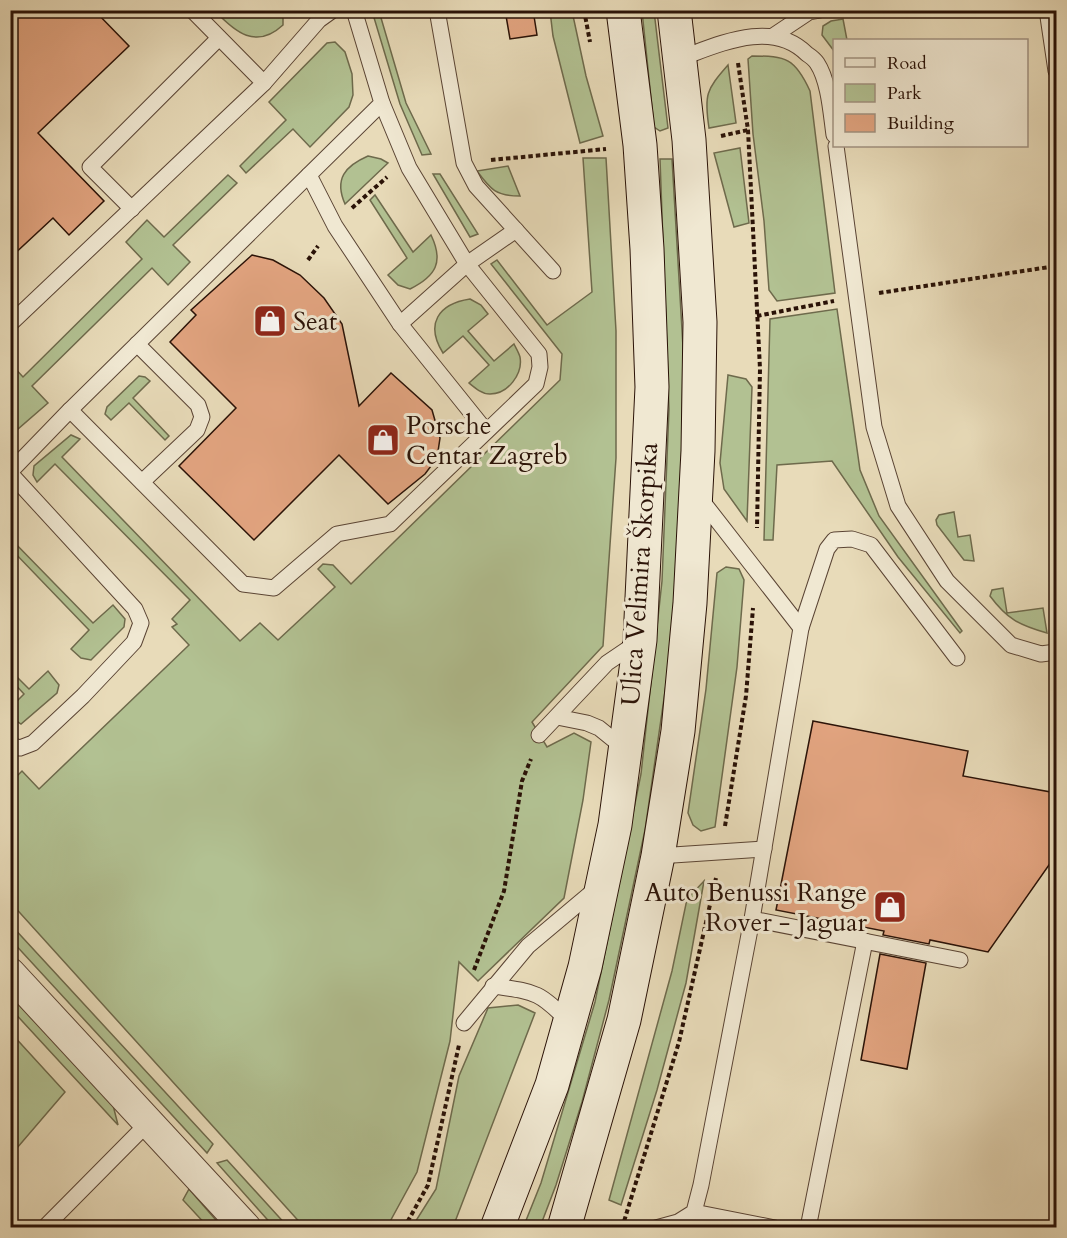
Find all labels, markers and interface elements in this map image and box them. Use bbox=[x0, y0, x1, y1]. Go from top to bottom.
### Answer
legend bbox=[833, 39, 1028, 147]
text: Road bbox=[887, 51, 927, 76]
text: Park bbox=[887, 81, 922, 106]
text: Building bbox=[887, 111, 955, 136]
shop icon: Seat bbox=[252, 303, 288, 339]
place label: Seat bbox=[293, 304, 337, 339]
place label: Porsche Centar Zagreb bbox=[406, 408, 568, 473]
shop icon: Porsche Centar Zagreb bbox=[365, 422, 401, 458]
street label: Ulica Velimira Škorpika bbox=[613, 441, 666, 707]
place label: Auto Benussi Range Rover - Jaguar bbox=[644, 875, 868, 940]
shop icon: Auto Benussi Range Rover - Jaguar bbox=[872, 889, 908, 925]

